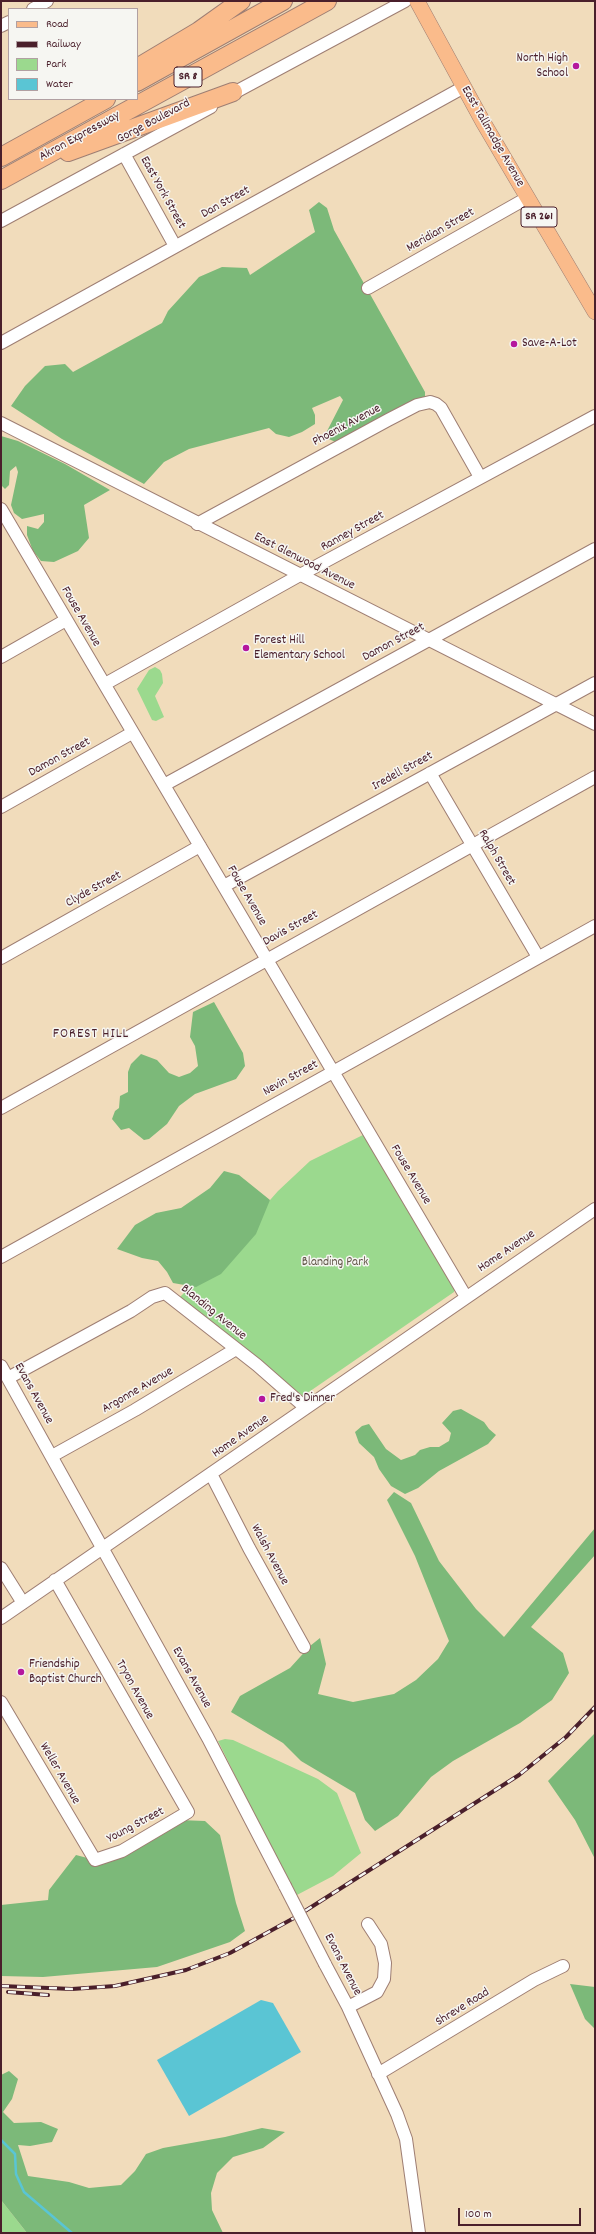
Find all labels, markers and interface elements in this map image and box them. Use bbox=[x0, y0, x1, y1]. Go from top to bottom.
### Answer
legend bbox=[8, 8, 138, 100]
text: Road bbox=[46, 16, 68, 33]
text: Railway bbox=[46, 36, 81, 53]
place label: North High School bbox=[517, 51, 568, 82]
text: Park bbox=[46, 56, 66, 73]
marker: North High School bbox=[571, 61, 581, 71]
road number: SR 8 bbox=[174, 67, 202, 87]
text: Water bbox=[46, 76, 73, 93]
street label: East Tallmadge Avenue bbox=[457, 84, 527, 190]
street label: Gorge Boulevard bbox=[115, 96, 193, 148]
street label: Akron Expressway bbox=[37, 108, 123, 166]
street label: East York Street bbox=[136, 154, 188, 232]
street label: Dan Street bbox=[199, 183, 253, 223]
street label: Meridian Street bbox=[404, 205, 478, 257]
road number: SR 261 bbox=[521, 207, 557, 227]
place label: Save-A-Lot bbox=[522, 336, 577, 352]
marker: Save-A-Lot bbox=[509, 339, 519, 349]
street label: Phoenix Avenue bbox=[310, 401, 384, 451]
street label: Ranney Street bbox=[319, 508, 387, 556]
street label: East Glenwood Avenue bbox=[251, 530, 357, 594]
street label: Fouse Avenue bbox=[57, 584, 103, 650]
street label: Damon Street bbox=[360, 620, 428, 666]
place label: Forest Hill Elementary School bbox=[254, 633, 345, 664]
marker: Forest Hill Elementary School bbox=[241, 643, 251, 653]
street label: Damon Street bbox=[26, 735, 94, 781]
street label: Iredell Street bbox=[370, 749, 436, 795]
street label: Ralph Street bbox=[474, 827, 518, 889]
street label: Fouse Avenue bbox=[223, 863, 269, 929]
street label: Clyde Street bbox=[63, 868, 125, 912]
street label: Davis Street bbox=[261, 907, 321, 951]
district label: FOREST HILL bbox=[53, 1027, 129, 1043]
street label: Nevin Street bbox=[261, 1058, 321, 1100]
street label: Fouse Avenue bbox=[386, 1142, 434, 1208]
street label: Home Avenue bbox=[475, 1227, 539, 1277]
park label: Blanding Park bbox=[302, 1255, 368, 1271]
street label: Blanding Avenue bbox=[177, 1282, 249, 1344]
street label: Evans Avenue bbox=[10, 1361, 56, 1427]
street label: Argonne Avenue bbox=[100, 1364, 176, 1418]
place label: Fred's Dinner bbox=[270, 1391, 335, 1407]
marker: Fred's Dinner bbox=[257, 1394, 267, 1404]
street label: Home Avenue bbox=[210, 1412, 272, 1462]
street label: Walsh Avenue bbox=[246, 1522, 292, 1588]
street label: Evans Avenue bbox=[168, 1645, 214, 1711]
place label: Friendship Baptist Church bbox=[29, 1657, 102, 1688]
street label: Tryon Avenue bbox=[111, 1658, 157, 1722]
marker: Friendship Baptist Church bbox=[16, 1667, 26, 1677]
street label: Weller Avenue bbox=[35, 1740, 83, 1808]
street label: Young Street bbox=[105, 1804, 167, 1848]
street label: Evans Avenue bbox=[320, 1931, 364, 1999]
street label: Shreve Road bbox=[433, 1985, 493, 2031]
scale bar bbox=[460, 2200, 583, 2226]
text: 100 m bbox=[465, 2206, 492, 2223]

